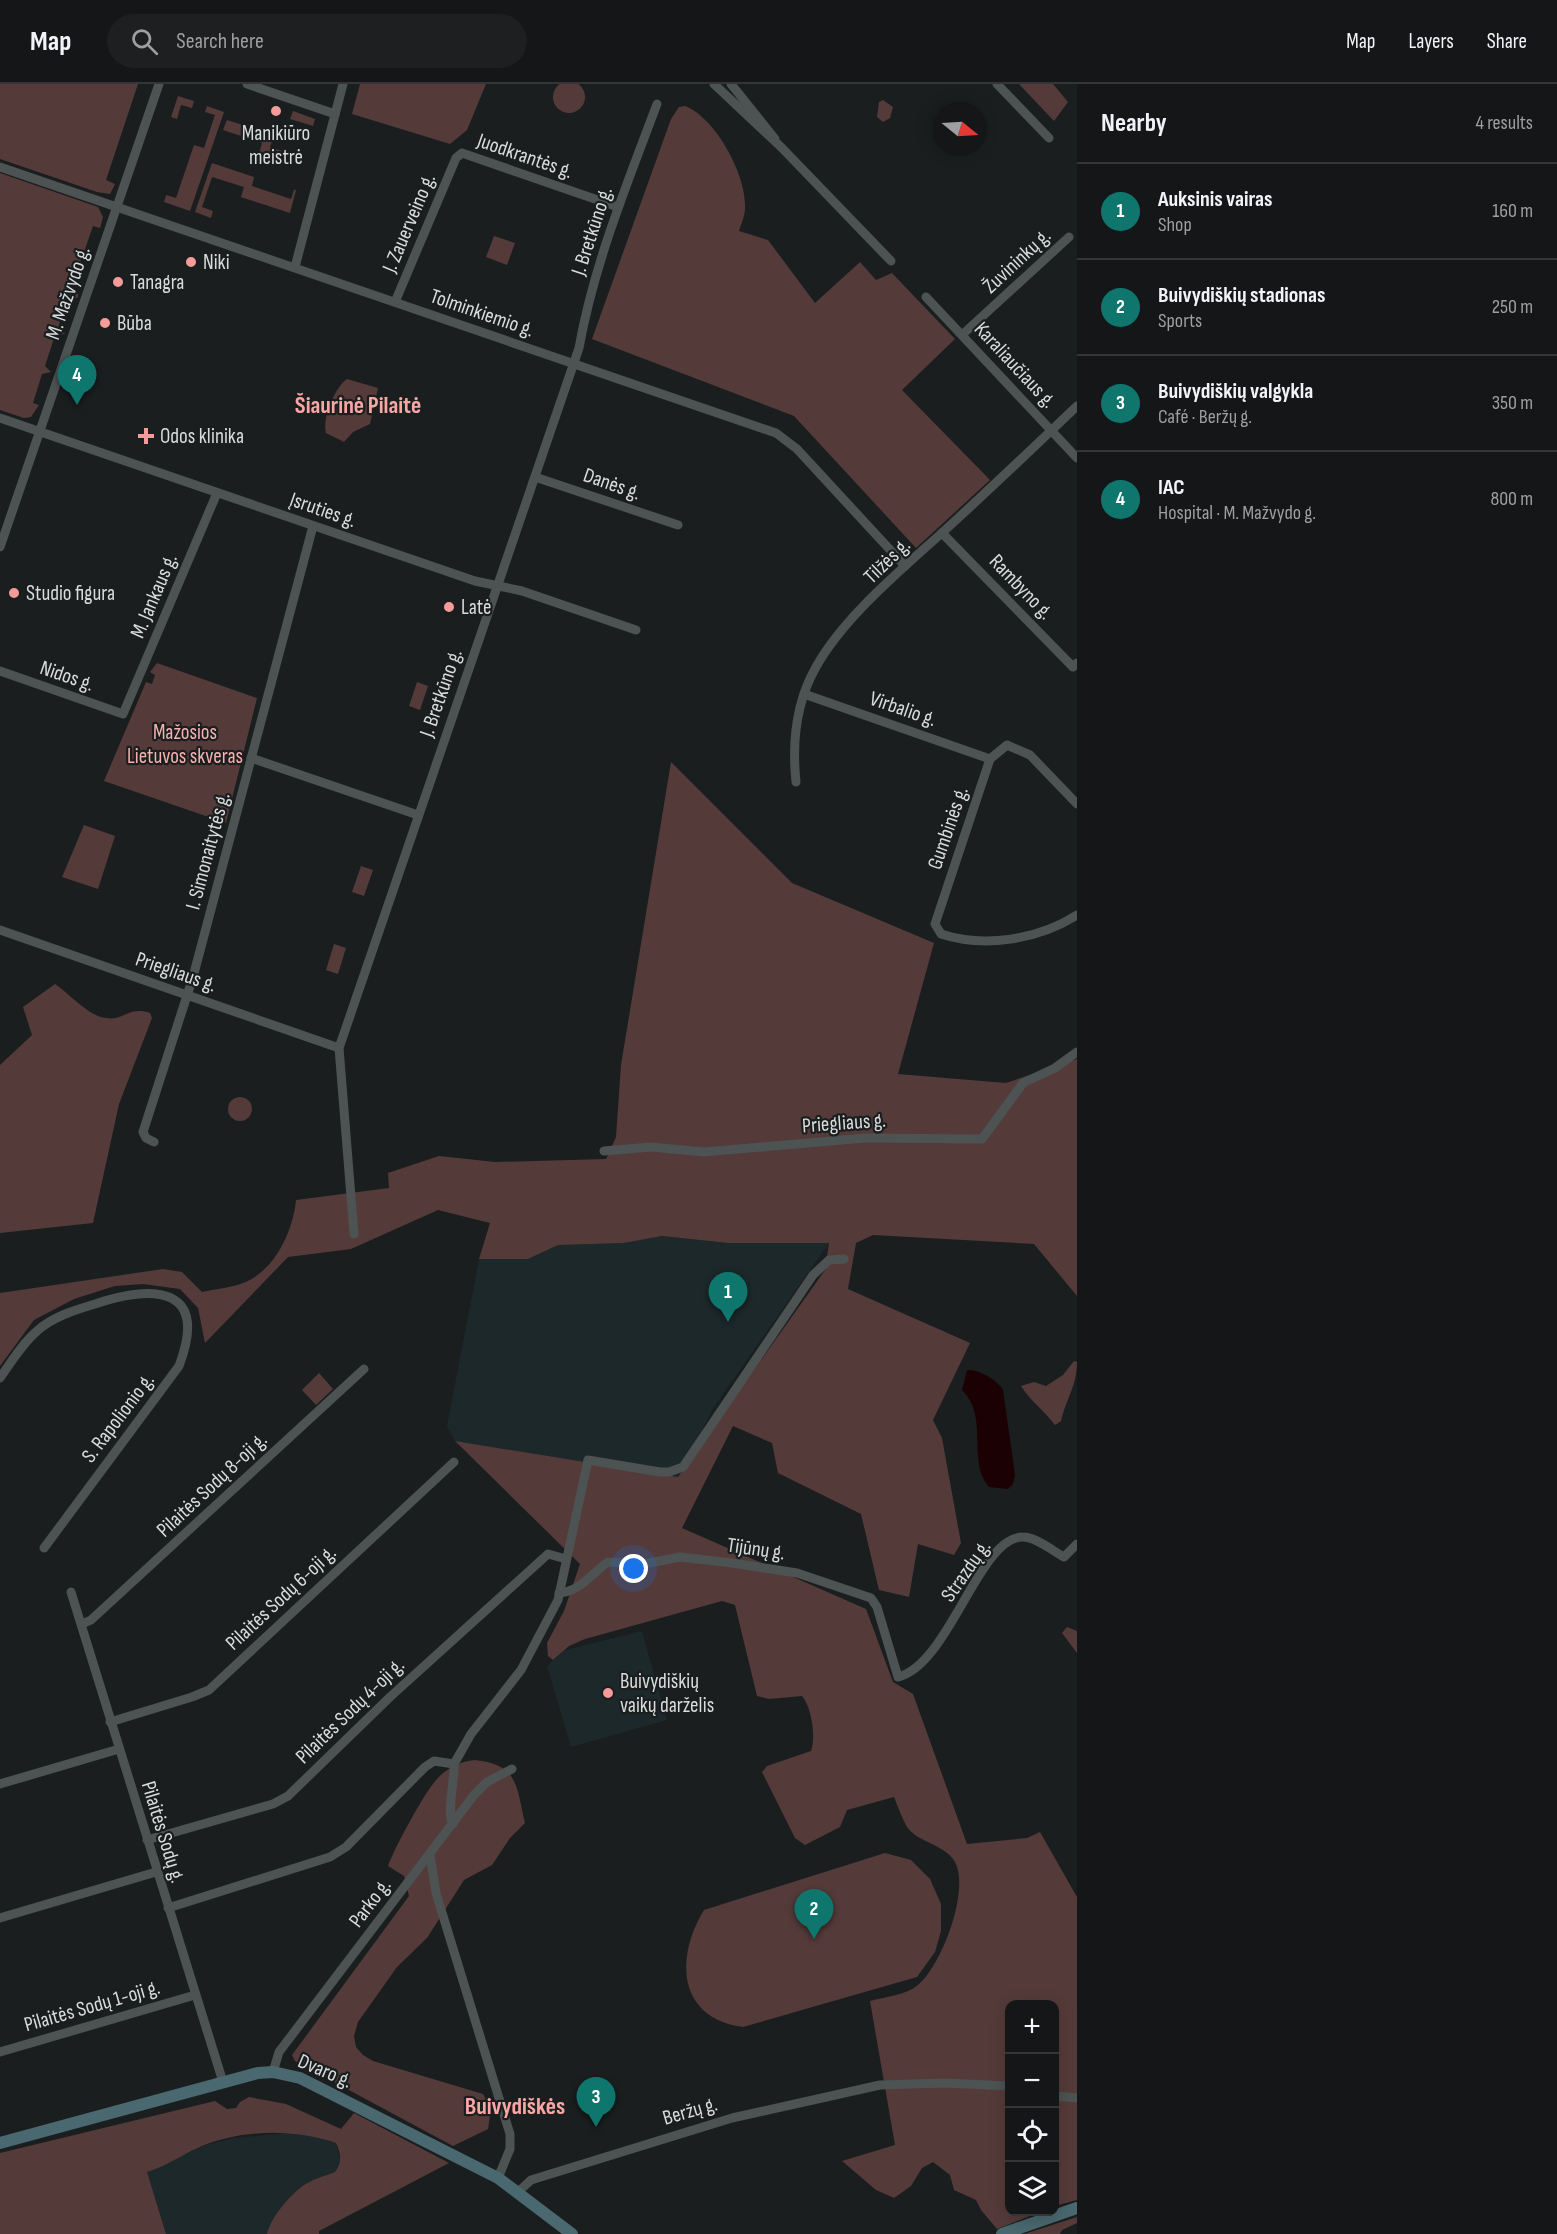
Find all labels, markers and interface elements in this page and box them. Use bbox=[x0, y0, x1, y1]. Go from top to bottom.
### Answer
search box bbox=[107, 14, 527, 68]
text: Map bbox=[30, 25, 71, 58]
icon: search bbox=[128, 25, 161, 58]
text: Search here bbox=[176, 28, 264, 55]
text: Map bbox=[1346, 29, 1375, 54]
text: Layers bbox=[1408, 29, 1454, 54]
text: Share bbox=[1487, 29, 1527, 54]
north arrow bbox=[933, 102, 987, 156]
marker: Manikiūro meistrė bbox=[269, 104, 283, 118]
text: Nearby bbox=[1101, 108, 1167, 139]
text: 4 results bbox=[1476, 111, 1533, 135]
place label: Manikiūro meistrė bbox=[242, 121, 310, 170]
street label: Juodkrantės g. bbox=[473, 128, 576, 184]
street label: J. Zauerveino g. bbox=[377, 170, 441, 277]
street label: J. Bretkūno g. bbox=[566, 184, 618, 279]
text: Auksinis vairas bbox=[1158, 186, 1272, 213]
text: 1 bbox=[1117, 199, 1124, 223]
text: 160 m bbox=[1492, 199, 1533, 223]
text: Shop bbox=[1158, 213, 1192, 237]
street label: Žuvininkų g. bbox=[978, 223, 1056, 299]
street label: M. Mažvydo g. bbox=[40, 243, 96, 343]
place label: Niki bbox=[203, 250, 230, 275]
marker: Niki bbox=[184, 255, 198, 269]
place label: Tanagra bbox=[130, 270, 184, 295]
marker: Tanagra bbox=[111, 275, 125, 289]
text: Buivydiškių stadionas bbox=[1158, 282, 1326, 309]
street label: Tolminkiemio g. bbox=[427, 284, 537, 342]
text: 2 bbox=[1116, 295, 1125, 319]
text: 250 m bbox=[1492, 295, 1533, 319]
text: Sports bbox=[1158, 309, 1202, 333]
place label: Būba bbox=[117, 311, 152, 336]
marker: Būba bbox=[98, 316, 112, 330]
street label: Karaliaučiaus g. bbox=[969, 317, 1061, 413]
pin: 4 bbox=[58, 356, 97, 405]
text: Buivydiškių valgykla bbox=[1158, 378, 1313, 405]
district label: Šiaurinė Pilaitė bbox=[295, 391, 421, 420]
text: 3 bbox=[1116, 391, 1125, 415]
text: 350 m bbox=[1492, 391, 1533, 415]
text: Café · Beržų g. bbox=[1158, 405, 1252, 429]
place label: Odos klinika bbox=[160, 424, 244, 449]
marker: Odos klinika bbox=[137, 427, 155, 445]
street label: Danės g. bbox=[580, 463, 644, 505]
text: IAC bbox=[1158, 474, 1184, 501]
street label: Įsruties g. bbox=[287, 487, 359, 533]
text: 4 bbox=[1116, 487, 1125, 511]
text: 800 m bbox=[1490, 487, 1533, 511]
text: Hospital · M. Mažvydo g. bbox=[1158, 501, 1316, 525]
street label: Tilžės g. bbox=[858, 533, 916, 589]
street label: Rambyno g. bbox=[984, 549, 1058, 625]
street label: M. Jankaus g. bbox=[125, 550, 183, 642]
place label: Studio figura bbox=[26, 581, 115, 606]
marker: Studio figura bbox=[7, 586, 21, 600]
place label: Latė bbox=[461, 595, 492, 620]
marker: Latė bbox=[442, 600, 456, 614]
street label: J. Bretkūno g. bbox=[414, 646, 468, 741]
street label: Nidos g. bbox=[37, 655, 97, 697]
street label: Virbalio g. bbox=[866, 686, 940, 732]
park label: Mažosios Lietuvos skveras bbox=[127, 720, 243, 769]
street label: Gumbinės g. bbox=[922, 783, 974, 873]
street label: I. Simonaitytės g. bbox=[180, 790, 236, 912]
street label: Priegliaus g. bbox=[132, 947, 220, 997]
street label: Priegliaus g. bbox=[801, 1108, 887, 1138]
pin: 1 bbox=[708, 1272, 748, 1322]
street label: S. Rapolionio g. bbox=[76, 1368, 160, 1468]
street label: Pilaitės Sodų 8-oji g. bbox=[152, 1428, 272, 1542]
street label: Tijūnų g. bbox=[725, 1533, 787, 1565]
street label: Strazdų g. bbox=[936, 1535, 996, 1607]
street label: Pilaitės Sodų 6-oji g. bbox=[221, 1541, 341, 1655]
your location bbox=[619, 1554, 648, 1583]
street label: Pilaitės Sodų 4-oji g. bbox=[290, 1653, 410, 1769]
place label: Buivydiškių vaikų darželis bbox=[620, 1669, 714, 1718]
marker: Buivydiškių vaikų darželis bbox=[601, 1686, 615, 1700]
street label: Pilaitės Sodų g. bbox=[136, 1778, 190, 1886]
street label: Parko g. bbox=[344, 1874, 396, 1932]
pin: 2 bbox=[794, 1890, 834, 1939]
street label: Pilaitės Sodų 1-oji g. bbox=[21, 1975, 163, 2037]
map controls bbox=[1005, 2000, 1059, 2216]
button: + bbox=[1005, 2000, 1059, 2054]
street label: Dvaro g. bbox=[294, 2049, 356, 2093]
button: − bbox=[1005, 2054, 1059, 2108]
pin: 3 bbox=[576, 2078, 616, 2127]
street label: Beržų g. bbox=[660, 2091, 720, 2131]
district label: Buivydiškės bbox=[465, 2092, 565, 2121]
button: locate bbox=[1005, 2108, 1059, 2162]
button: layers bbox=[1005, 2162, 1059, 2216]

